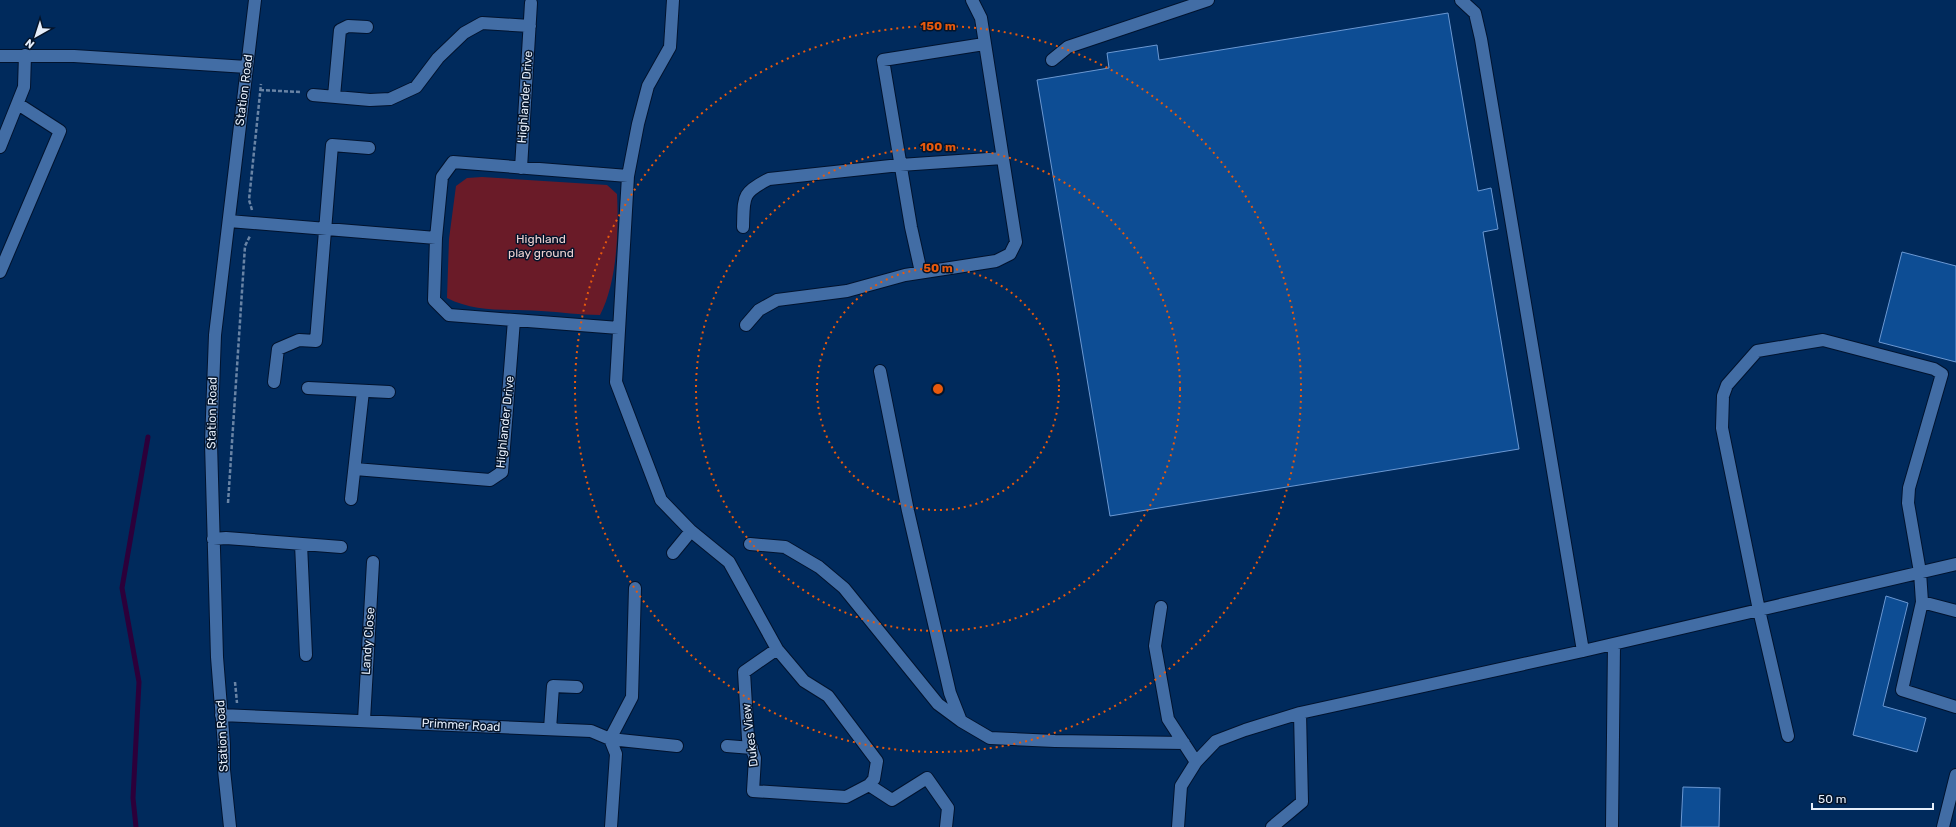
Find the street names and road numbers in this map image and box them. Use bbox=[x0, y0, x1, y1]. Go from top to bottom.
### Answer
street label: Highlander Drive bbox=[515, 50, 535, 144]
street label: Station Road bbox=[233, 53, 255, 127]
street label: Highlander Drive bbox=[493, 375, 517, 469]
street label: Station Road bbox=[204, 377, 220, 449]
street label: Landy Close bbox=[359, 606, 377, 675]
street label: Station Road bbox=[213, 700, 231, 772]
street label: Dukes View bbox=[739, 702, 761, 767]
street label: Primmer Road bbox=[421, 716, 501, 734]

